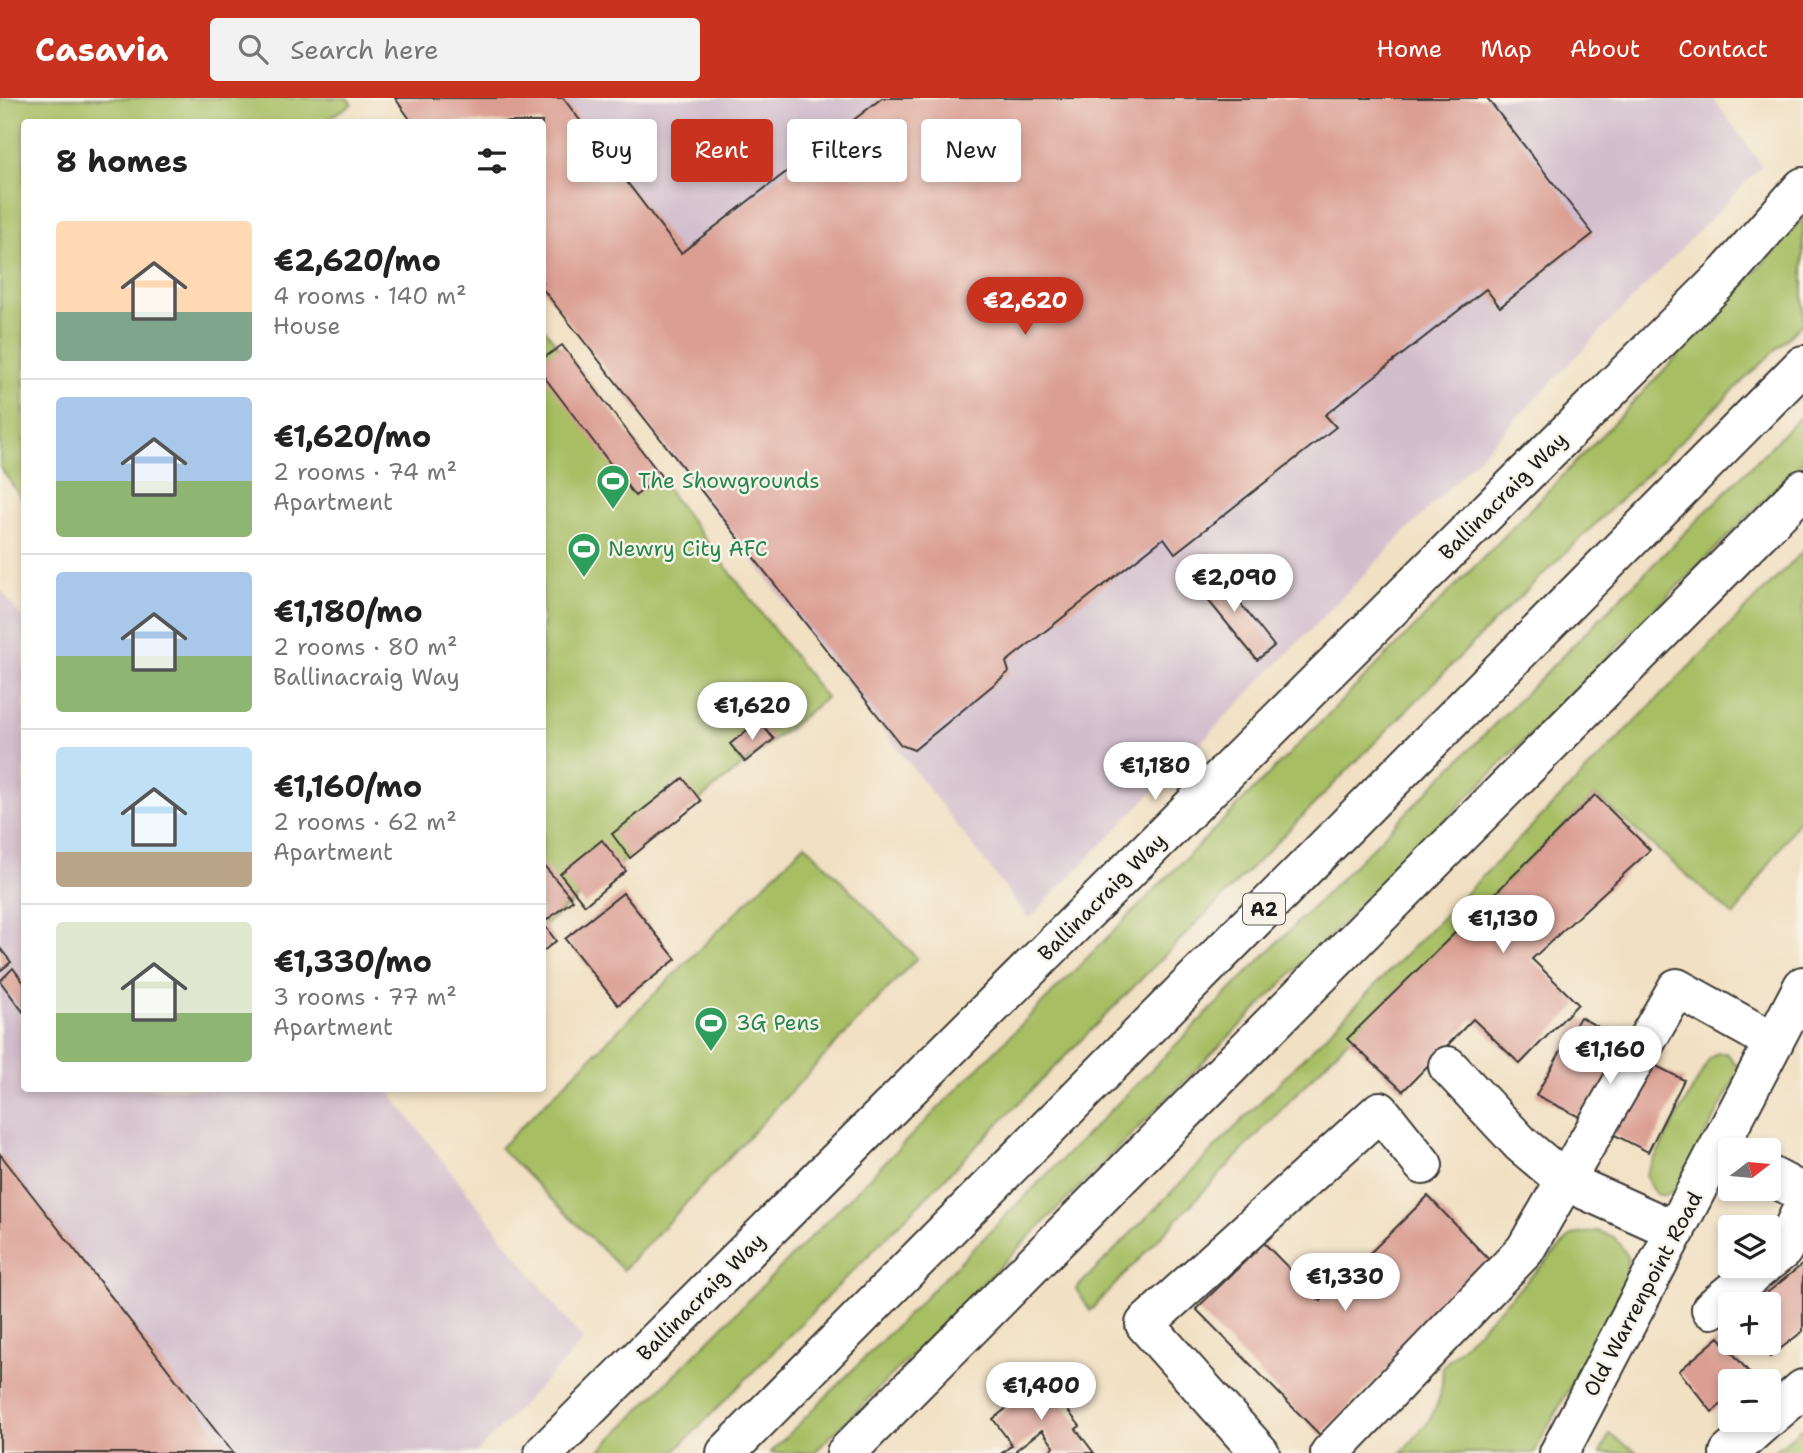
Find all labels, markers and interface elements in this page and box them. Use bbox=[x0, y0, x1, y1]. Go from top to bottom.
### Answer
search box bbox=[210, 18, 700, 81]
text: Casavia bbox=[35, 27, 168, 72]
icon: search bbox=[234, 30, 272, 68]
text: Search here bbox=[290, 32, 439, 67]
text: Home bbox=[1376, 33, 1442, 65]
text: Map bbox=[1480, 33, 1532, 65]
text: About bbox=[1570, 33, 1640, 65]
text: Contact bbox=[1678, 33, 1768, 65]
chip: Buy bbox=[567, 119, 657, 182]
chip: Rent bbox=[671, 119, 773, 182]
chip: Filters bbox=[787, 119, 907, 182]
chip: New bbox=[921, 119, 1021, 182]
text: 8 homes bbox=[56, 141, 188, 182]
icon: filters bbox=[473, 142, 511, 180]
text: €2,620/mo bbox=[273, 240, 441, 281]
icon: home bbox=[112, 249, 196, 333]
pin: €2,620 bbox=[968, 278, 1082, 337]
text: 4 rooms · 140 m² bbox=[273, 281, 467, 311]
text: €2,620 bbox=[982, 285, 1068, 315]
text: House bbox=[273, 311, 341, 341]
text: €1,620/mo bbox=[273, 416, 431, 457]
icon: home bbox=[112, 425, 196, 509]
street label: Ballinacraig Way bbox=[1433, 426, 1573, 566]
text: 2 rooms · 74 m² bbox=[273, 457, 457, 487]
sports icon: The Showgrounds bbox=[594, 462, 632, 511]
place label: The Showgrounds bbox=[638, 467, 820, 495]
text: Apartment bbox=[273, 487, 393, 517]
sports icon: Newry City AFC bbox=[565, 530, 603, 579]
place label: Newry City AFC bbox=[608, 535, 768, 563]
pin: €2,090 bbox=[1177, 554, 1291, 614]
text: €2,090 bbox=[1191, 562, 1277, 592]
text: €1,180/mo bbox=[273, 591, 423, 632]
icon: home bbox=[112, 600, 196, 684]
text: 2 rooms · 80 m² bbox=[273, 632, 458, 662]
text: Ballinacraig Way bbox=[273, 662, 460, 692]
pin: €1,620 bbox=[695, 682, 809, 742]
text: €1,620 bbox=[713, 690, 791, 720]
pin: €1,180 bbox=[1098, 742, 1212, 802]
text: €1,180 bbox=[1119, 750, 1191, 780]
text: €1,160/mo bbox=[273, 766, 422, 807]
icon: home bbox=[112, 775, 196, 859]
text: 2 rooms · 62 m² bbox=[273, 807, 457, 837]
street label: Ballinacraig Way bbox=[1032, 827, 1172, 967]
text: Apartment bbox=[273, 837, 393, 867]
road number: A2 bbox=[1243, 894, 1285, 924]
pin: €1,130 bbox=[1446, 896, 1560, 955]
text: €1,130 bbox=[1468, 903, 1538, 933]
text: €1,330/mo bbox=[273, 941, 432, 982]
icon: home bbox=[112, 950, 196, 1034]
text: 3 rooms · 77 m² bbox=[273, 982, 457, 1012]
sports icon: 3G Pens bbox=[692, 1004, 730, 1053]
place label: 3G Pens bbox=[736, 1009, 820, 1037]
text: Apartment bbox=[273, 1012, 393, 1042]
pin: €1,160 bbox=[1553, 1026, 1667, 1086]
text: €1,160 bbox=[1575, 1034, 1645, 1064]
north arrow bbox=[1718, 1138, 1782, 1200]
map controls bbox=[1718, 1138, 1781, 1432]
street label: Old Warrenpoint Road bbox=[1577, 1187, 1709, 1401]
button: layers bbox=[1718, 1215, 1781, 1278]
street label: Ballinacraig Way bbox=[631, 1227, 771, 1367]
pin: €1,330 bbox=[1288, 1254, 1402, 1313]
text: €1,330 bbox=[1306, 1261, 1384, 1291]
button: + bbox=[1718, 1292, 1781, 1355]
pin: €1,400 bbox=[984, 1362, 1098, 1422]
button: − bbox=[1718, 1369, 1781, 1432]
text: €1,400 bbox=[1002, 1370, 1080, 1400]

